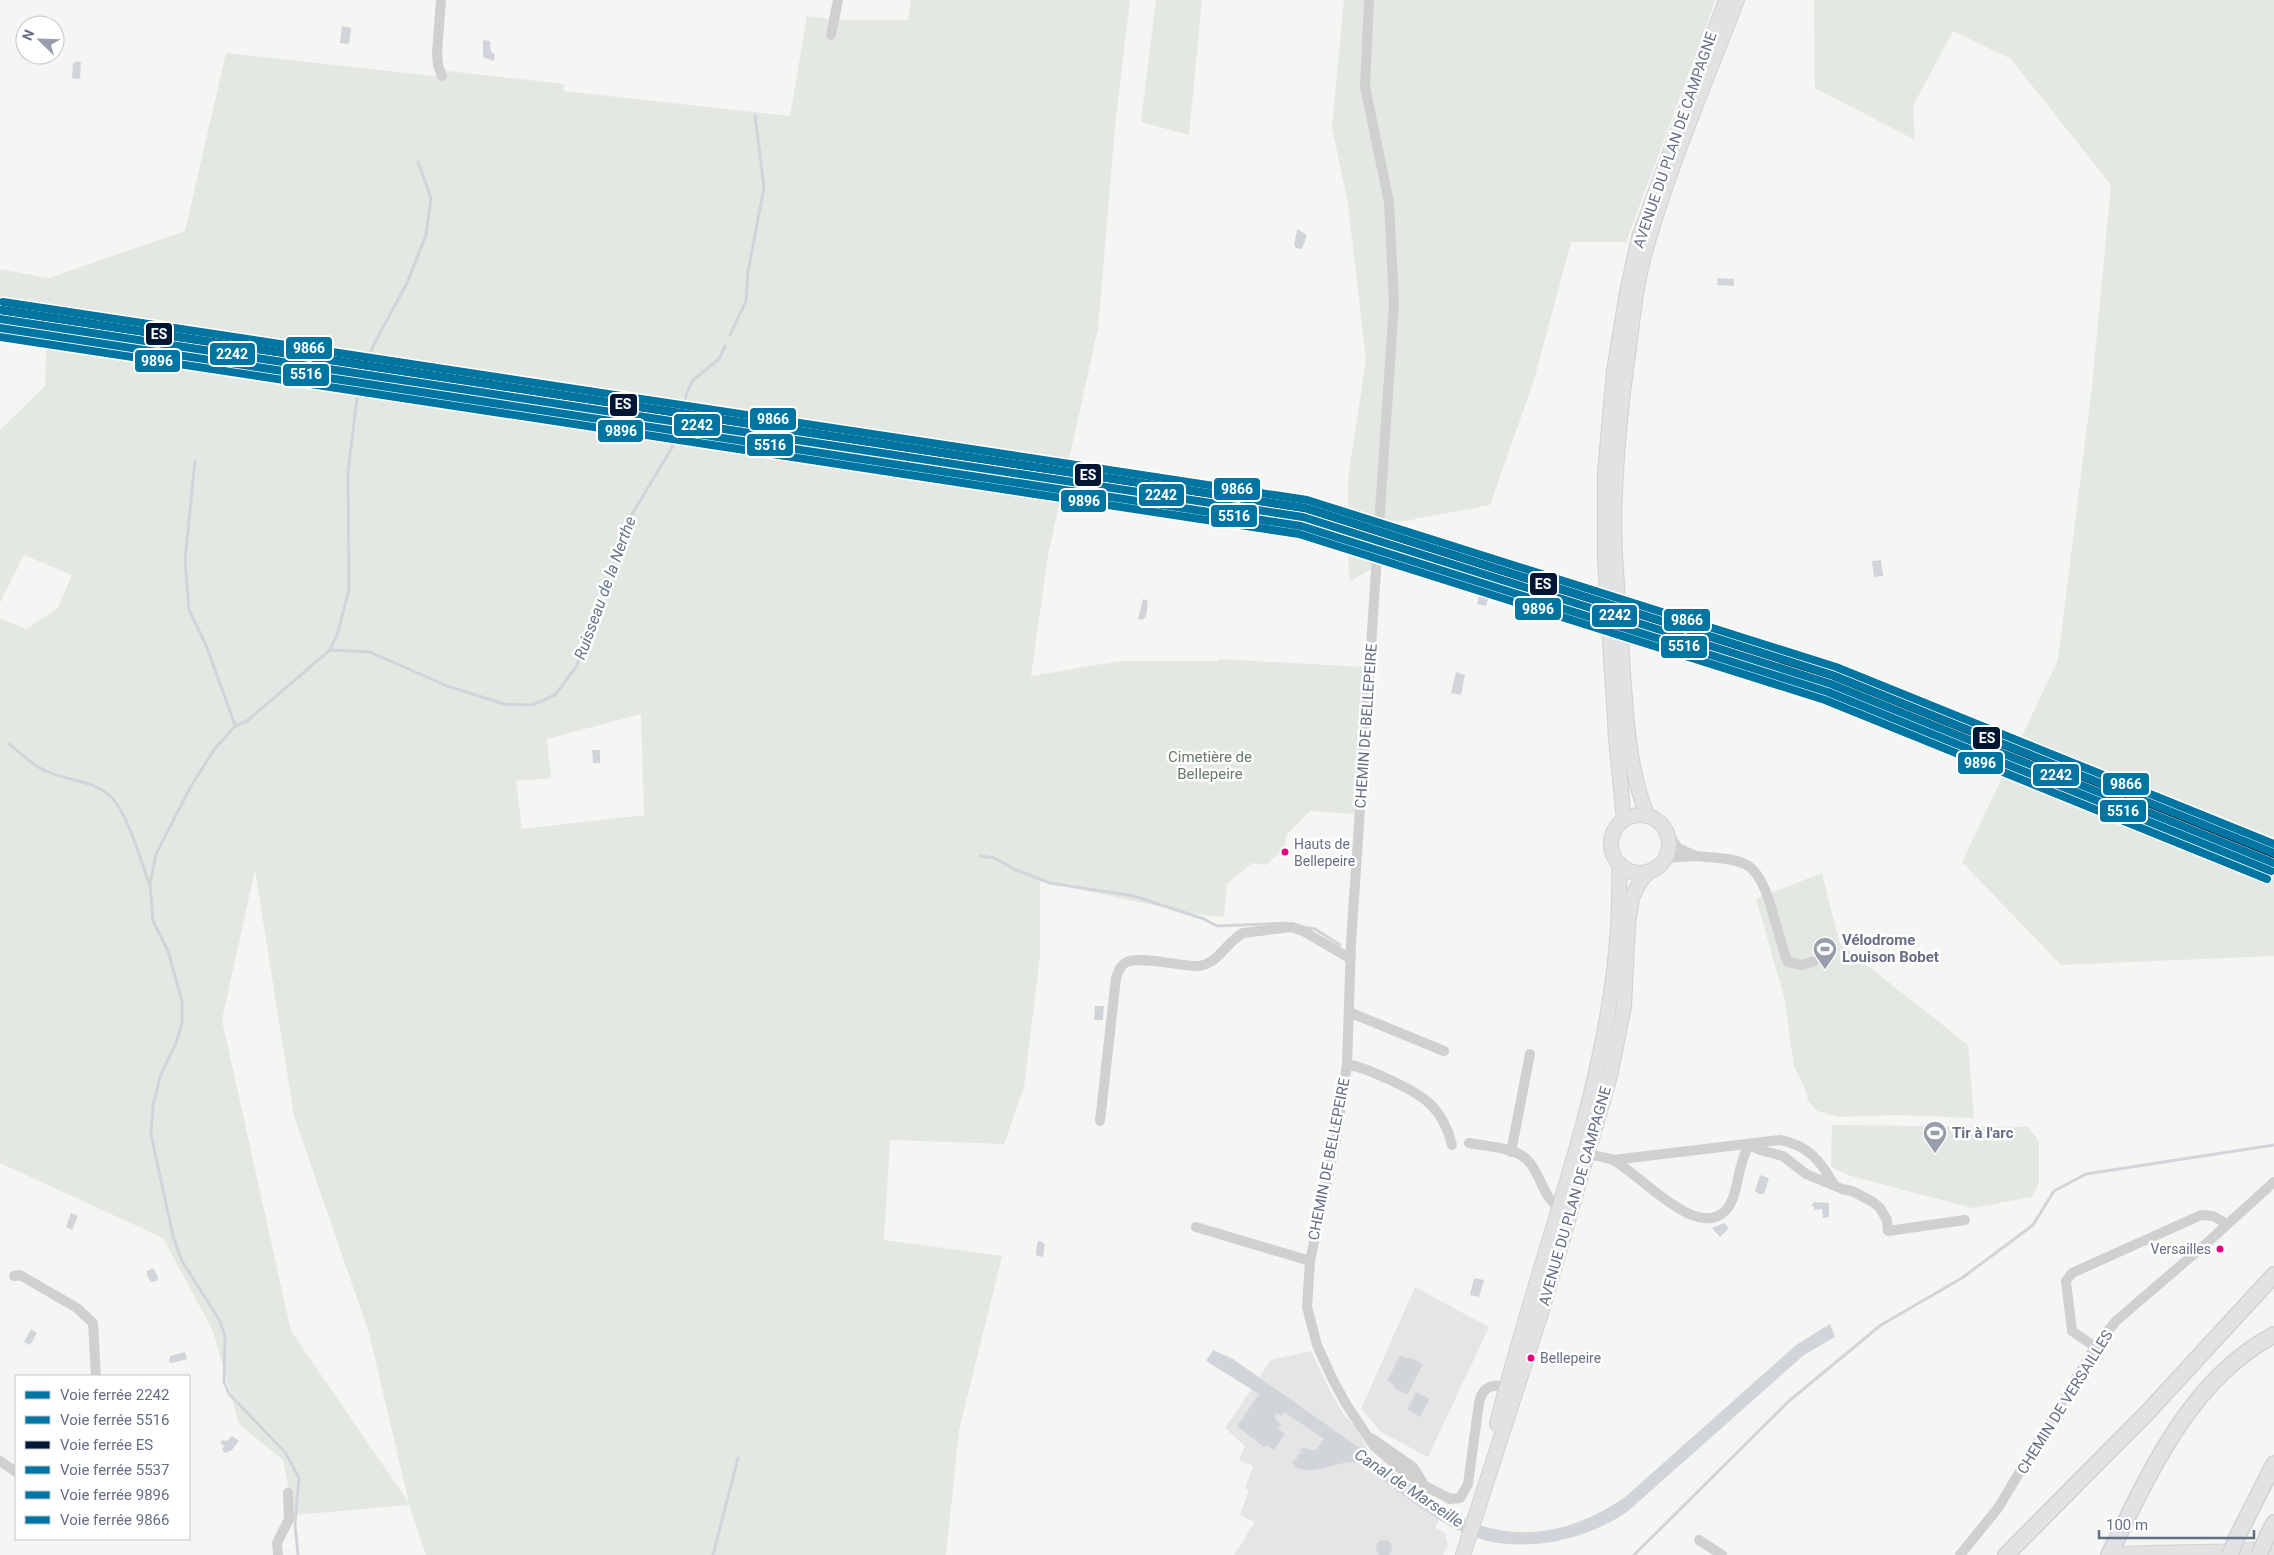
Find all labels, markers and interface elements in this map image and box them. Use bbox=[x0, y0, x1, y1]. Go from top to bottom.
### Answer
north arrow bbox=[15, 15, 65, 65]
text: N bbox=[19, 27, 37, 43]
street label: AVENUE DU PLAN DE CAMPAGNE bbox=[1629, 29, 1721, 250]
line badge: ES bbox=[145, 322, 173, 346]
text: ES bbox=[151, 326, 168, 342]
line badge: 9866 bbox=[285, 336, 333, 360]
text: 9866 bbox=[293, 340, 325, 356]
line badge: 2242 bbox=[209, 342, 256, 366]
text: 2242 bbox=[216, 346, 248, 362]
line badge: 9896 bbox=[134, 349, 181, 373]
text: 9896 bbox=[141, 353, 173, 369]
line badge: 5516 bbox=[282, 363, 330, 387]
text: 5516 bbox=[290, 366, 322, 382]
line badge: ES bbox=[609, 393, 638, 417]
text: ES bbox=[615, 396, 632, 412]
line badge: 9866 bbox=[749, 407, 797, 431]
text: 9866 bbox=[757, 411, 789, 427]
line badge: 2242 bbox=[673, 413, 721, 437]
text: 2242 bbox=[681, 417, 713, 433]
line badge: 9896 bbox=[597, 419, 644, 443]
text: 9896 bbox=[605, 423, 637, 439]
line badge: 5516 bbox=[746, 433, 794, 457]
text: 5516 bbox=[754, 437, 786, 453]
line badge: ES bbox=[1074, 463, 1102, 487]
text: ES bbox=[1080, 467, 1097, 483]
line badge: 9866 bbox=[1213, 477, 1261, 501]
text: 9866 bbox=[1221, 481, 1253, 497]
line badge: 2242 bbox=[1138, 483, 1185, 507]
text: 2242 bbox=[1145, 487, 1177, 503]
line badge: 9896 bbox=[1060, 489, 1107, 513]
text: 9896 bbox=[1068, 493, 1100, 509]
line badge: 5516 bbox=[1210, 504, 1258, 528]
text: 5516 bbox=[1218, 508, 1250, 524]
water label: Ruisseau de la Nerthe bbox=[570, 514, 640, 662]
line badge: ES bbox=[1529, 572, 1558, 596]
text: ES bbox=[1535, 576, 1552, 592]
line badge: 9896 bbox=[1514, 597, 1562, 621]
text: 9896 bbox=[1522, 601, 1554, 617]
line badge: 2242 bbox=[1591, 604, 1638, 628]
text: 2242 bbox=[1599, 607, 1631, 623]
line badge: 9866 bbox=[1663, 608, 1711, 632]
text: 9866 bbox=[1671, 612, 1703, 628]
line badge: 5516 bbox=[1660, 635, 1708, 659]
text: 5516 bbox=[1668, 638, 1700, 654]
street label: CHEMIN DE BELLEPEIRE bbox=[1351, 643, 1381, 809]
line badge: ES bbox=[1972, 726, 2001, 750]
text: ES bbox=[1979, 730, 1996, 746]
park label: Cimetière de Bellepeire bbox=[1168, 748, 1252, 783]
line badge: 9896 bbox=[1957, 751, 2004, 775]
text: 9896 bbox=[1964, 755, 1996, 771]
line badge: 2242 bbox=[2032, 763, 2080, 787]
text: 2242 bbox=[2040, 767, 2072, 783]
line badge: 9866 bbox=[2102, 772, 2150, 796]
text: 9866 bbox=[2110, 776, 2142, 792]
line badge: 5516 bbox=[2099, 799, 2147, 823]
text: 5516 bbox=[2107, 803, 2139, 819]
place label: Hauts de Bellepeire bbox=[1294, 836, 1355, 869]
marker: Hauts de Bellepeire bbox=[1280, 847, 1290, 857]
place label: Vélodrome Louison Bobet bbox=[1842, 931, 1939, 966]
sports icon: Vélodrome Louison Bobet bbox=[1812, 936, 1838, 970]
street label: CHEMIN DE BELLEPEIRE bbox=[1304, 1076, 1354, 1242]
street label: AVENUE DU PLAN DE CAMPAGNE bbox=[1535, 1084, 1615, 1308]
sports icon: Tir à l'arc bbox=[1922, 1120, 1948, 1154]
place label: Tir à l'arc bbox=[1952, 1124, 2014, 1142]
place label: Versailles bbox=[2151, 1241, 2211, 1257]
marker: Versailles bbox=[2215, 1244, 2225, 1254]
street label: CHEMIN DE VERSAILLES bbox=[2013, 1327, 2117, 1477]
place label: Bellepeire bbox=[1540, 1350, 1601, 1366]
marker: Bellepeire bbox=[1526, 1353, 1536, 1363]
legend bbox=[15, 1375, 190, 1540]
text: Voie ferrée 2242 bbox=[60, 1386, 169, 1404]
text: Voie ferrée 5516 bbox=[60, 1411, 169, 1429]
text: Voie ferrée ES bbox=[60, 1436, 153, 1454]
water label: Canal de Marseille bbox=[1351, 1445, 1467, 1531]
text: Voie ferrée 5537 bbox=[60, 1461, 169, 1479]
text: Voie ferrée 9896 bbox=[60, 1486, 169, 1504]
scale bar bbox=[2099, 1508, 2254, 1540]
text: Voie ferrée 9866 bbox=[60, 1511, 169, 1529]
text: 100 m bbox=[2106, 1516, 2148, 1534]

